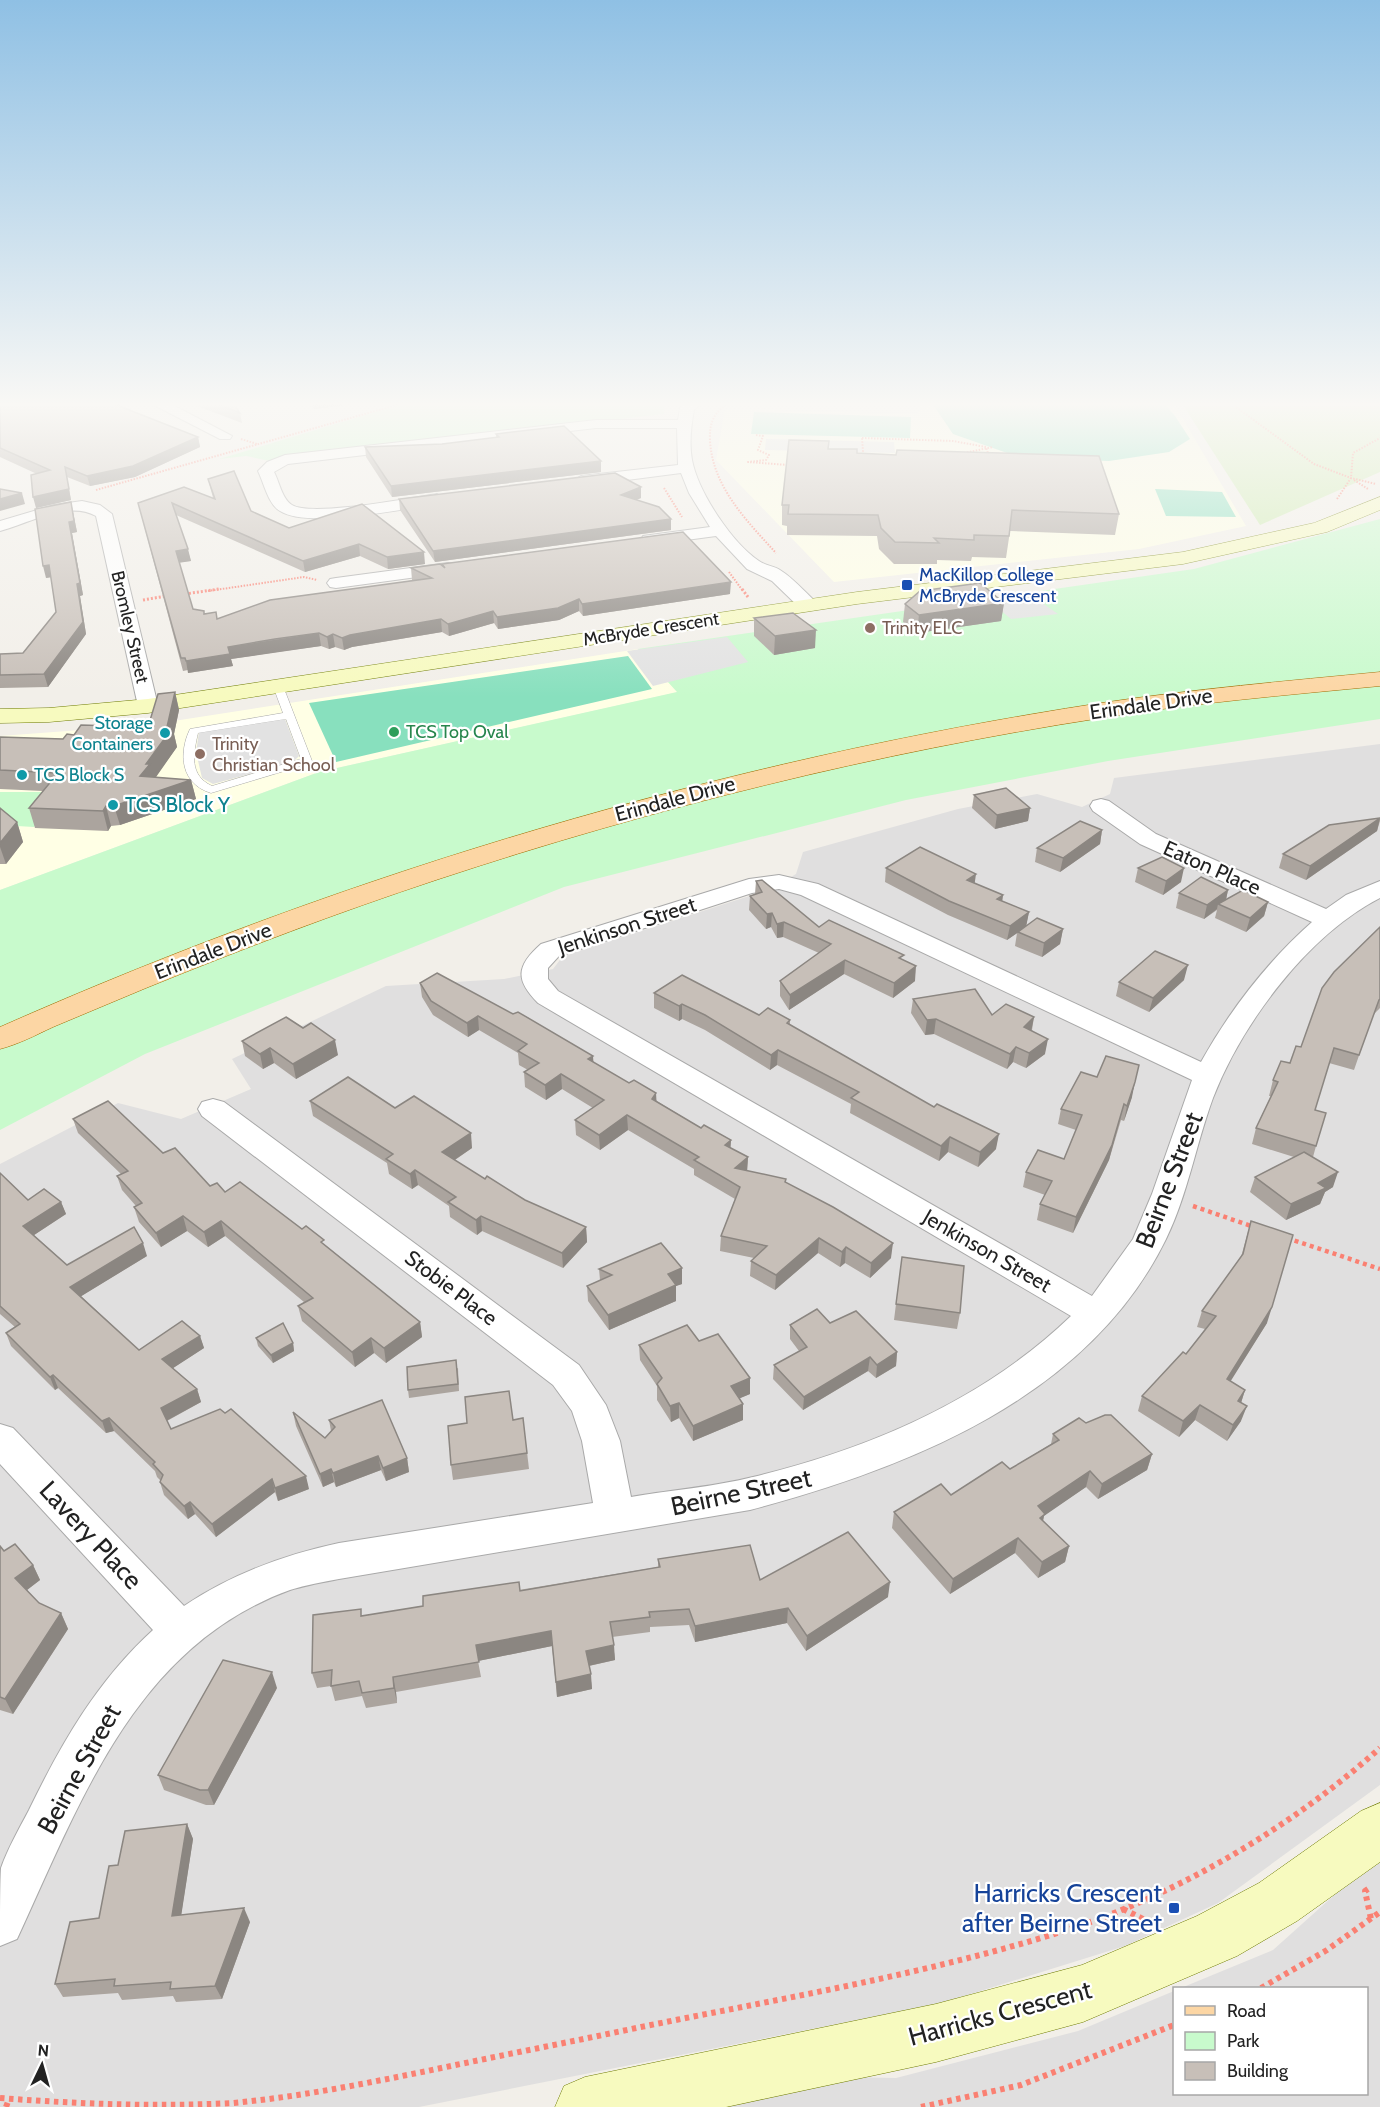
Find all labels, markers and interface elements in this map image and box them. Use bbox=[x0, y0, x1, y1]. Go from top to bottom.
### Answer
place label: MacKillop College McBryde Crescent bbox=[919, 564, 1056, 607]
street label: Bromley Street bbox=[106, 569, 154, 685]
marker: MacKillop College McBryde Crescent bbox=[900, 578, 914, 592]
street label: McBryde Crescent bbox=[582, 607, 720, 651]
place label: Trinity ELC bbox=[882, 617, 962, 639]
marker: Trinity ELC bbox=[863, 621, 877, 635]
street label: Erindale Drive bbox=[1088, 683, 1214, 724]
place label: Storage Containers bbox=[71, 712, 153, 755]
place label: TCS Top Oval bbox=[406, 721, 509, 743]
marker: TCS Top Oval bbox=[387, 725, 401, 739]
marker: Storage Containers bbox=[158, 726, 172, 740]
place label: Trinity Christian School bbox=[212, 733, 336, 776]
marker: Trinity Christian School bbox=[193, 747, 207, 761]
place label: TCS Block S bbox=[34, 764, 124, 786]
marker: TCS Block S bbox=[15, 768, 29, 782]
street label: Erindale Drive bbox=[612, 770, 738, 827]
place label: TCS Block Y bbox=[125, 792, 231, 817]
marker: TCS Block Y bbox=[106, 798, 120, 812]
street label: Eaton Place bbox=[1160, 835, 1265, 900]
street label: Jenkinson Street bbox=[554, 891, 699, 960]
street label: Erindale Drive bbox=[151, 917, 275, 984]
street label: Beirne Street bbox=[1128, 1107, 1210, 1253]
street label: Jenkinson Street bbox=[918, 1203, 1056, 1297]
street label: Stobie Place bbox=[400, 1245, 503, 1331]
street label: Beirne Street bbox=[668, 1461, 815, 1523]
street label: Lavery Place bbox=[33, 1474, 149, 1596]
street label: Beirne Street bbox=[30, 1698, 128, 1839]
place label: Harricks Crescent after Beirne Street bbox=[962, 1877, 1162, 1939]
marker: Harricks Crescent after Beirne Street bbox=[1167, 1901, 1181, 1915]
street label: Harricks Crescent bbox=[905, 1973, 1095, 2053]
legend bbox=[1173, 1987, 1368, 2095]
text: Road bbox=[1227, 2000, 1266, 2022]
text: Park bbox=[1227, 2030, 1260, 2052]
north arrow bbox=[12, 2035, 72, 2095]
text: N bbox=[37, 2041, 50, 2061]
text: Building bbox=[1227, 2060, 1289, 2082]

